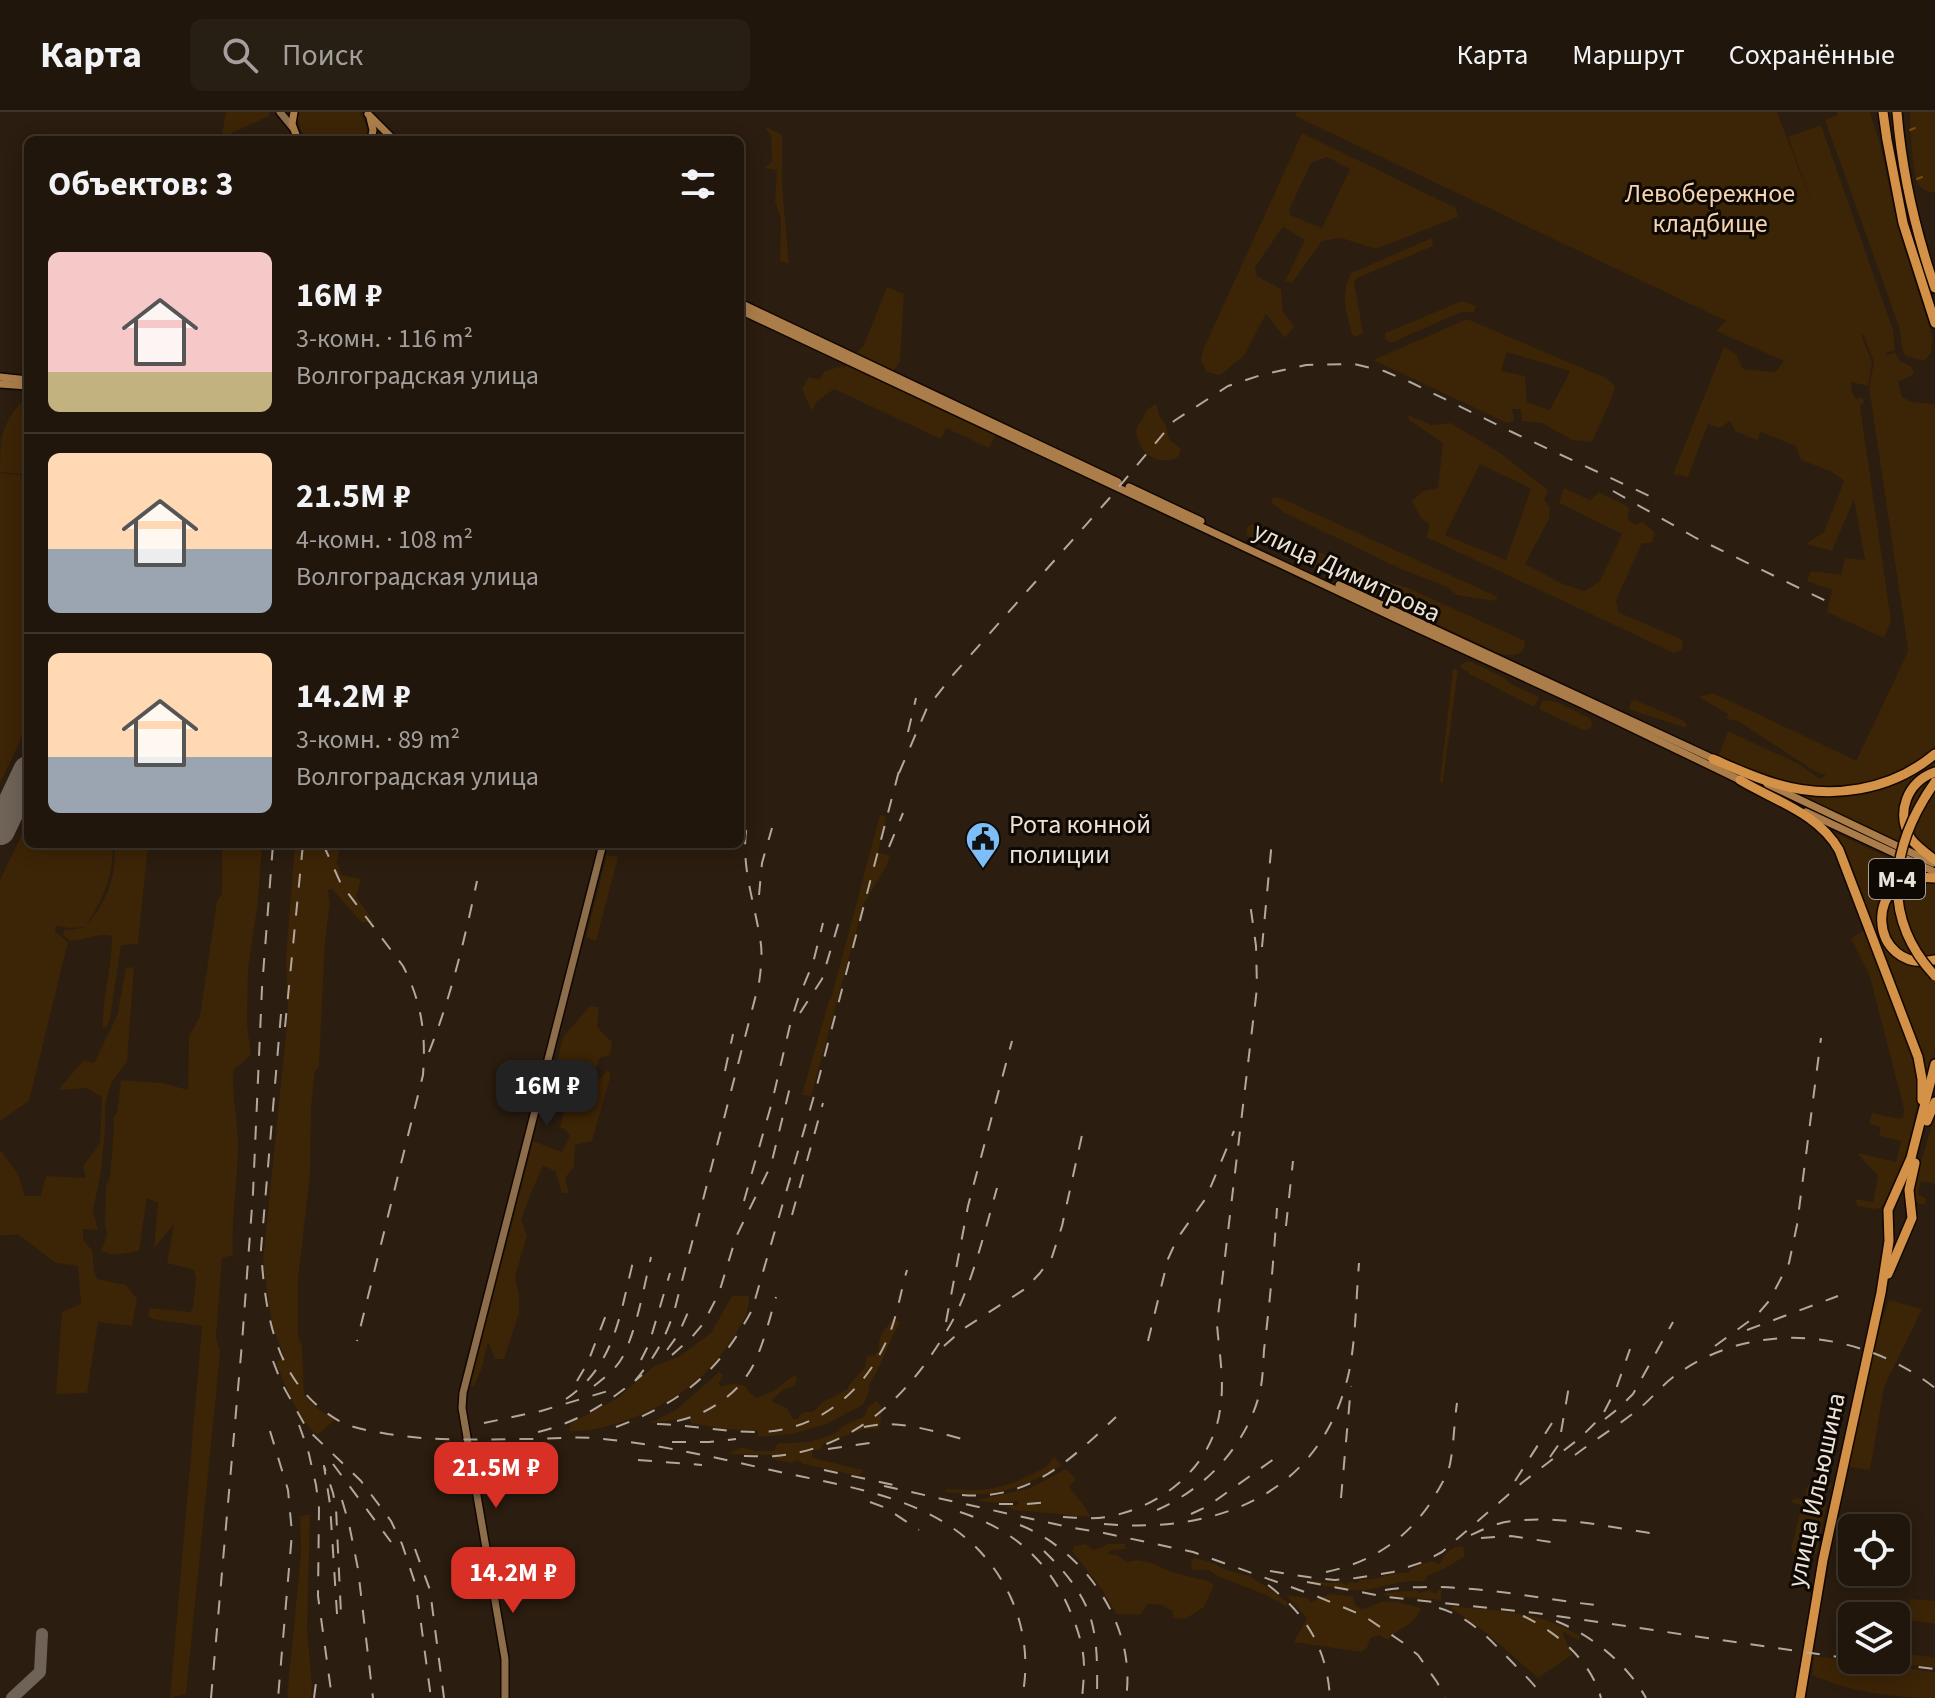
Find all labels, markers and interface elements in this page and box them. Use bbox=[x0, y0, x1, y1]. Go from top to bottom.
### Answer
search box bbox=[190, 19, 750, 91]
text: Карта bbox=[40, 28, 142, 82]
icon: search bbox=[218, 33, 262, 77]
text: Поиск bbox=[282, 34, 363, 77]
text: Карта bbox=[1457, 35, 1528, 75]
text: Маршрут bbox=[1572, 35, 1685, 75]
text: Сохранённые bbox=[1729, 35, 1895, 75]
text: Объектов: 3 bbox=[48, 160, 233, 209]
icon: filters bbox=[676, 162, 720, 206]
park label: Левобережное кладбище bbox=[1625, 175, 1795, 242]
text: 16M ₽ bbox=[296, 271, 383, 320]
icon: home bbox=[112, 284, 208, 380]
text: 3-комн. · 116 m² bbox=[296, 320, 473, 357]
text: Волгоградская улица bbox=[296, 357, 539, 394]
text: 21.5M ₽ bbox=[296, 472, 411, 521]
icon: home bbox=[112, 485, 208, 581]
street label: улица Димитрова bbox=[1247, 512, 1447, 632]
text: 4-комн. · 108 m² bbox=[296, 521, 473, 558]
text: Волгоградская улица bbox=[296, 558, 539, 595]
text: 14.2M ₽ bbox=[296, 672, 411, 721]
icon: home bbox=[112, 685, 208, 781]
text: 3-комн. · 89 m² bbox=[296, 721, 460, 758]
text: Волгоградская улица bbox=[296, 758, 539, 795]
place label: Рота конной полиции bbox=[1009, 806, 1151, 873]
public building icon: Рота конной полиции bbox=[964, 820, 1002, 870]
road number: М-4 bbox=[1869, 859, 1925, 899]
pin: 16M ₽ bbox=[491, 1060, 603, 1128]
text: 16M ₽ bbox=[514, 1067, 580, 1104]
street label: улица Ильюшина bbox=[1777, 1389, 1855, 1591]
pin: 21.5M ₽ bbox=[422, 1442, 570, 1510]
text: 21.5M ₽ bbox=[452, 1449, 540, 1486]
map controls bbox=[1838, 1514, 1910, 1674]
button: locate bbox=[1838, 1514, 1910, 1586]
pin: 14.2M ₽ bbox=[439, 1547, 587, 1615]
text: 14.2M ₽ bbox=[469, 1554, 557, 1591]
button: layers bbox=[1838, 1602, 1910, 1674]

